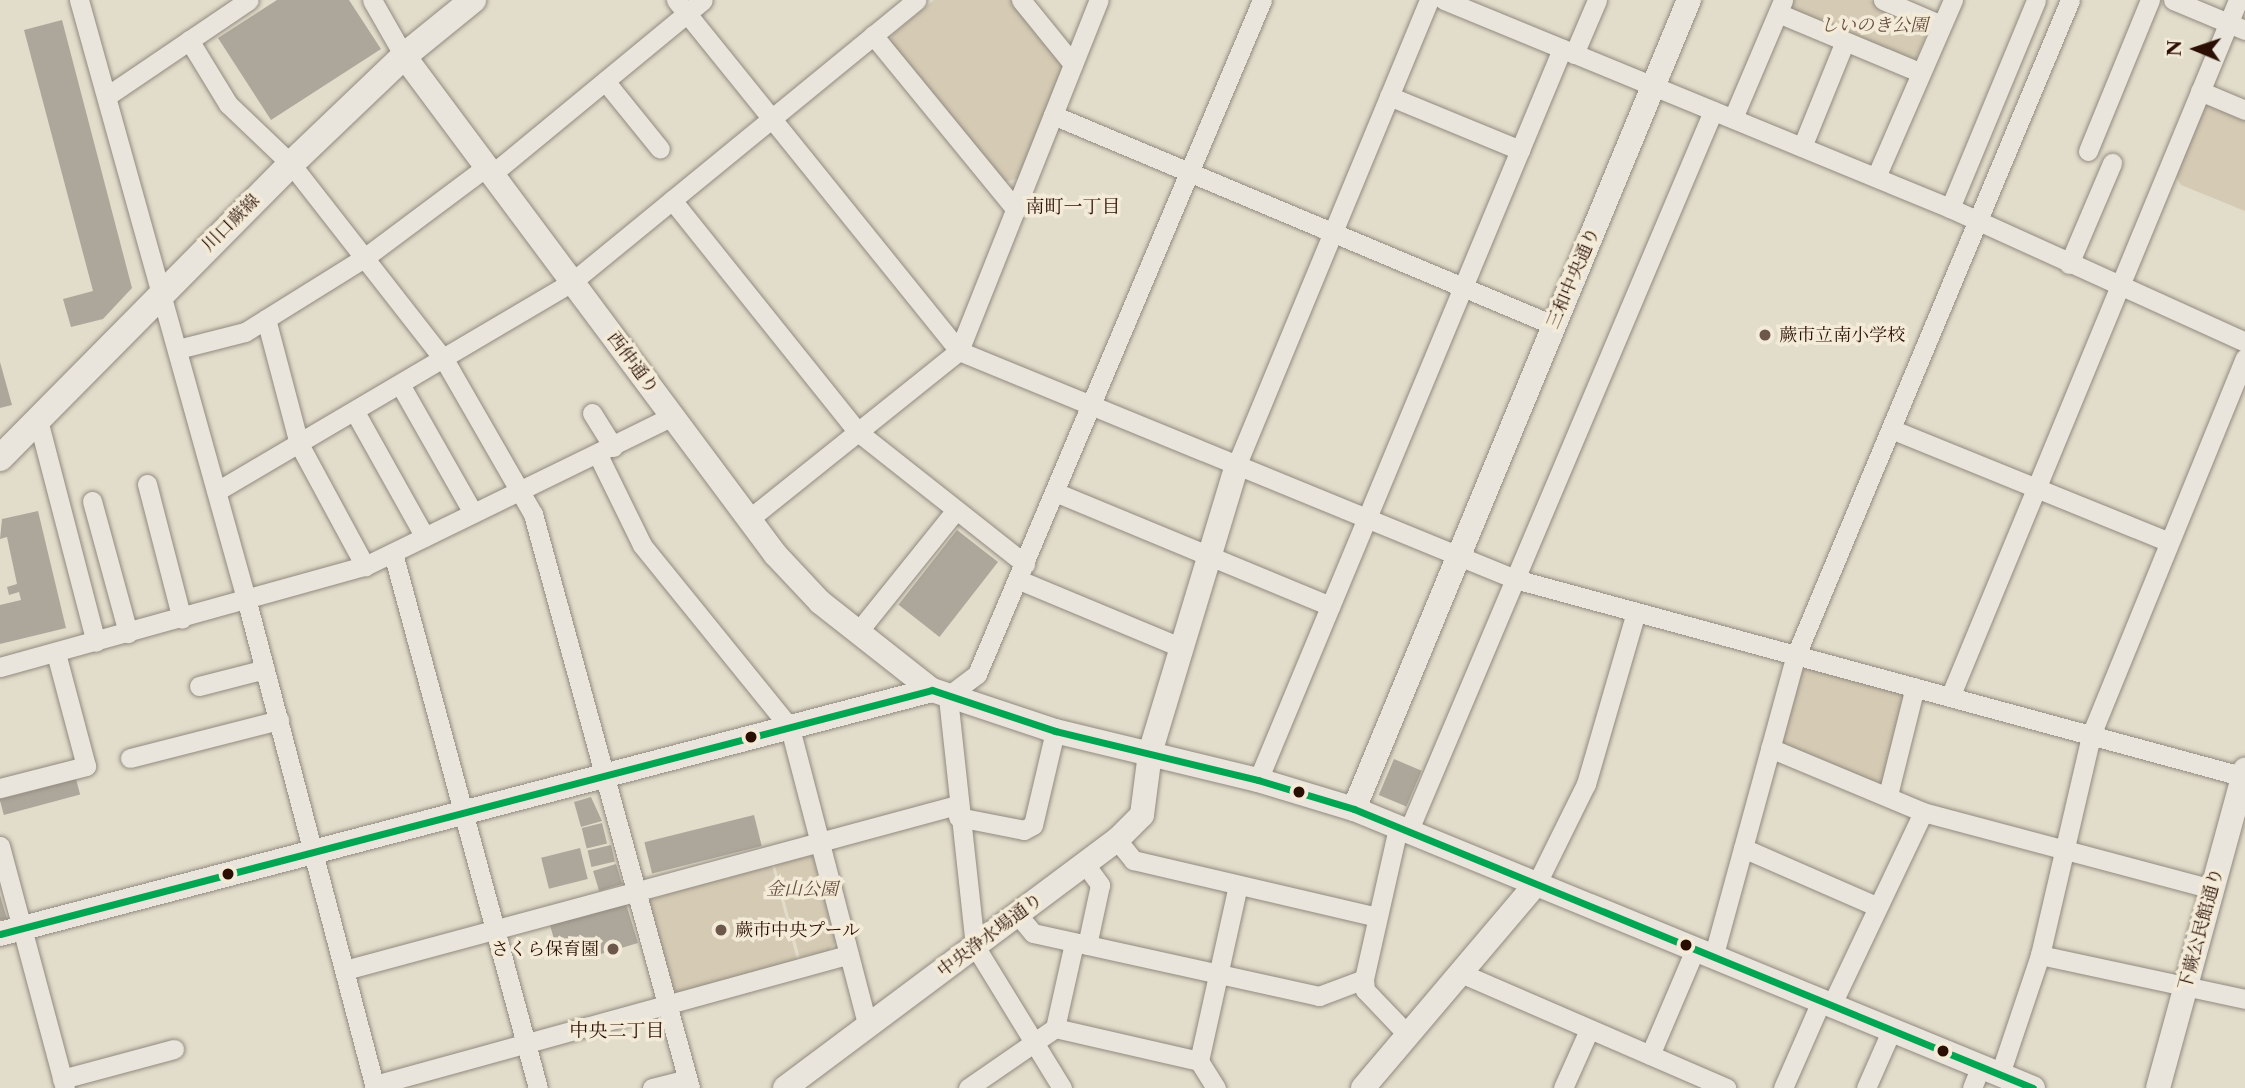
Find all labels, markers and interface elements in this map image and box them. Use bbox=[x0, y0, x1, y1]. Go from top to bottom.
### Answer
park label: しいのき公園 bbox=[1820, 14, 1928, 36]
north arrow bbox=[2161, 14, 2231, 84]
text: N bbox=[2163, 40, 2186, 57]
street label: 川口蕨線 bbox=[198, 190, 264, 256]
district label: 南町一丁目 bbox=[1026, 196, 1120, 218]
street label: 三和中央通り bbox=[1542, 224, 1604, 332]
place label: 蕨市立南小学校 bbox=[1779, 324, 1905, 346]
marker: 蕨市立南小学校 bbox=[1757, 327, 1773, 343]
street label: 西仲通り bbox=[603, 328, 663, 398]
unlabelled marker bbox=[744, 730, 758, 744]
unlabelled marker bbox=[1292, 785, 1306, 799]
street label: 下蕨公民館通り bbox=[2174, 865, 2228, 993]
unlabelled marker bbox=[221, 867, 235, 881]
park label: 金山公園 bbox=[766, 878, 838, 900]
street label: 中央浄水場通り bbox=[933, 888, 1047, 982]
place label: 蕨市中央プール bbox=[735, 919, 860, 941]
marker: 蕨市中央プール bbox=[713, 922, 729, 938]
place label: さくら保育園 bbox=[491, 938, 599, 960]
unlabelled marker bbox=[1679, 938, 1693, 952]
marker: さくら保育園 bbox=[605, 941, 621, 957]
district label: 中央二丁目 bbox=[570, 1020, 664, 1042]
unlabelled marker bbox=[1936, 1044, 1950, 1058]

